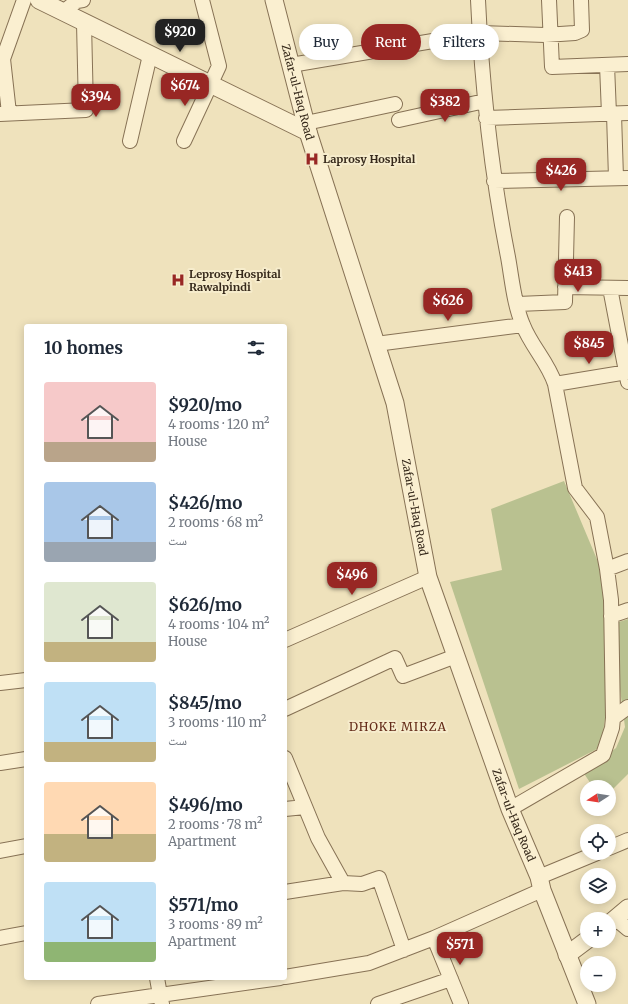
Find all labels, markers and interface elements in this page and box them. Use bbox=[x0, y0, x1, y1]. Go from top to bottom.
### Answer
pin: $920 bbox=[156, 19, 204, 53]
text: $920 bbox=[164, 23, 196, 40]
chip: Buy bbox=[299, 24, 353, 60]
chip: Rent bbox=[361, 24, 421, 60]
chip: Filters bbox=[429, 24, 499, 60]
street label: Zafar-ul-Haq Road bbox=[279, 43, 317, 142]
pin: $674 bbox=[161, 73, 209, 107]
text: $674 bbox=[170, 77, 200, 94]
pin: $394 bbox=[72, 84, 120, 118]
text: $394 bbox=[80, 88, 112, 105]
pin: $382 bbox=[421, 89, 469, 123]
text: $382 bbox=[430, 93, 460, 110]
hospital icon: Laprosy Hospital bbox=[304, 151, 320, 167]
place label: Laprosy Hospital bbox=[323, 152, 416, 166]
pin: $426 bbox=[537, 158, 585, 192]
text: $426 bbox=[545, 162, 577, 179]
pin: $413 bbox=[554, 259, 602, 293]
text: $413 bbox=[563, 263, 593, 280]
place label: Leprosy Hospital Rawalpindi bbox=[189, 267, 281, 294]
hospital icon: Leprosy Hospital Rawalpindi bbox=[170, 272, 186, 288]
pin: $626 bbox=[424, 288, 472, 322]
text: $626 bbox=[432, 292, 464, 309]
pin: $845 bbox=[565, 331, 613, 365]
text: $845 bbox=[573, 335, 605, 352]
text: 10 homes bbox=[44, 337, 123, 359]
icon: filters bbox=[245, 337, 267, 359]
text: $920/mo bbox=[168, 394, 242, 416]
icon: home bbox=[76, 398, 124, 446]
text: 4 rooms · 120 m² bbox=[168, 416, 269, 433]
text: House bbox=[168, 433, 207, 450]
street label: Zafar-ul-Haq Road bbox=[399, 457, 431, 557]
text: $426/mo bbox=[168, 492, 242, 514]
icon: home bbox=[76, 498, 124, 546]
text: 2 rooms · 68 m² bbox=[168, 514, 263, 531]
text: ست bbox=[168, 532, 187, 549]
pin: $496 bbox=[328, 562, 376, 596]
text: $496 bbox=[336, 566, 368, 583]
text: $626/mo bbox=[168, 594, 242, 616]
icon: home bbox=[76, 598, 124, 646]
text: 4 rooms · 104 m² bbox=[168, 616, 269, 633]
text: House bbox=[168, 633, 207, 650]
text: $845/mo bbox=[168, 692, 242, 714]
icon: home bbox=[76, 698, 124, 746]
text: 3 rooms · 110 m² bbox=[168, 714, 267, 731]
district label: DHOKE MIRZA bbox=[349, 719, 447, 734]
text: ست bbox=[168, 732, 187, 749]
street label: Zafar-ul-Haq Road bbox=[489, 767, 539, 864]
north arrow bbox=[580, 780, 616, 816]
map controls bbox=[580, 780, 616, 992]
text: $496/mo bbox=[168, 794, 243, 816]
icon: home bbox=[76, 798, 124, 846]
text: 2 rooms · 78 m² bbox=[168, 816, 262, 833]
button: locate bbox=[580, 824, 616, 860]
text: Apartment bbox=[168, 833, 236, 850]
button: layers bbox=[580, 868, 616, 904]
text: $571/mo bbox=[168, 894, 238, 916]
icon: home bbox=[76, 898, 124, 946]
button: + bbox=[580, 912, 616, 948]
text: 3 rooms · 89 m² bbox=[168, 916, 263, 933]
pin: $571 bbox=[436, 932, 484, 966]
text: Apartment bbox=[168, 933, 236, 950]
text: $571 bbox=[446, 936, 474, 953]
button: − bbox=[580, 956, 616, 992]

